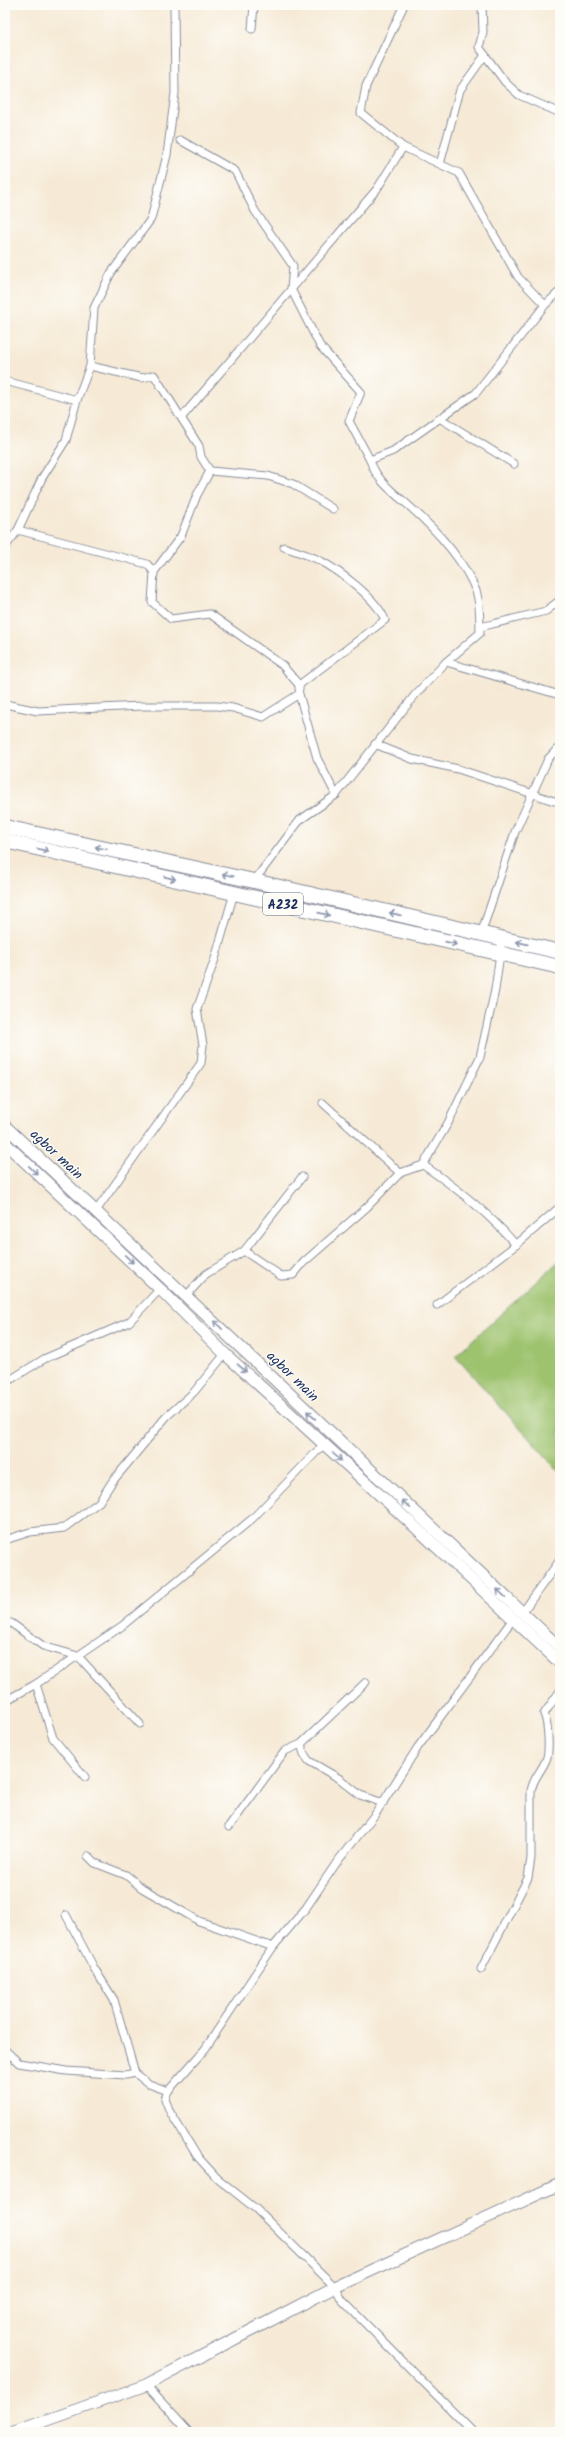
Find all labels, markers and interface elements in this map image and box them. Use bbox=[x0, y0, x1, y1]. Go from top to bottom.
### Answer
one-way arrow bbox=[95, 843, 108, 851]
one-way arrow bbox=[36, 846, 49, 854]
one-way arrow bbox=[222, 871, 235, 879]
one-way arrow bbox=[163, 875, 176, 883]
road number: A232 bbox=[263, 893, 303, 915]
one-way arrow bbox=[317, 910, 330, 918]
one-way arrow bbox=[389, 910, 402, 917]
one-way arrow bbox=[444, 939, 457, 947]
one-way arrow bbox=[516, 939, 529, 947]
street label: agbor main bbox=[25, 1124, 88, 1185]
one-way arrow bbox=[28, 1165, 38, 1175]
one-way arrow bbox=[123, 1254, 134, 1263]
one-way arrow bbox=[213, 1320, 223, 1329]
street label: agbor main bbox=[261, 1346, 324, 1407]
one-way arrow bbox=[237, 1364, 247, 1373]
one-way arrow bbox=[306, 1410, 316, 1420]
one-way arrow bbox=[332, 1452, 343, 1461]
one-way arrow bbox=[401, 1499, 411, 1509]
one-way arrow bbox=[496, 1588, 506, 1598]

